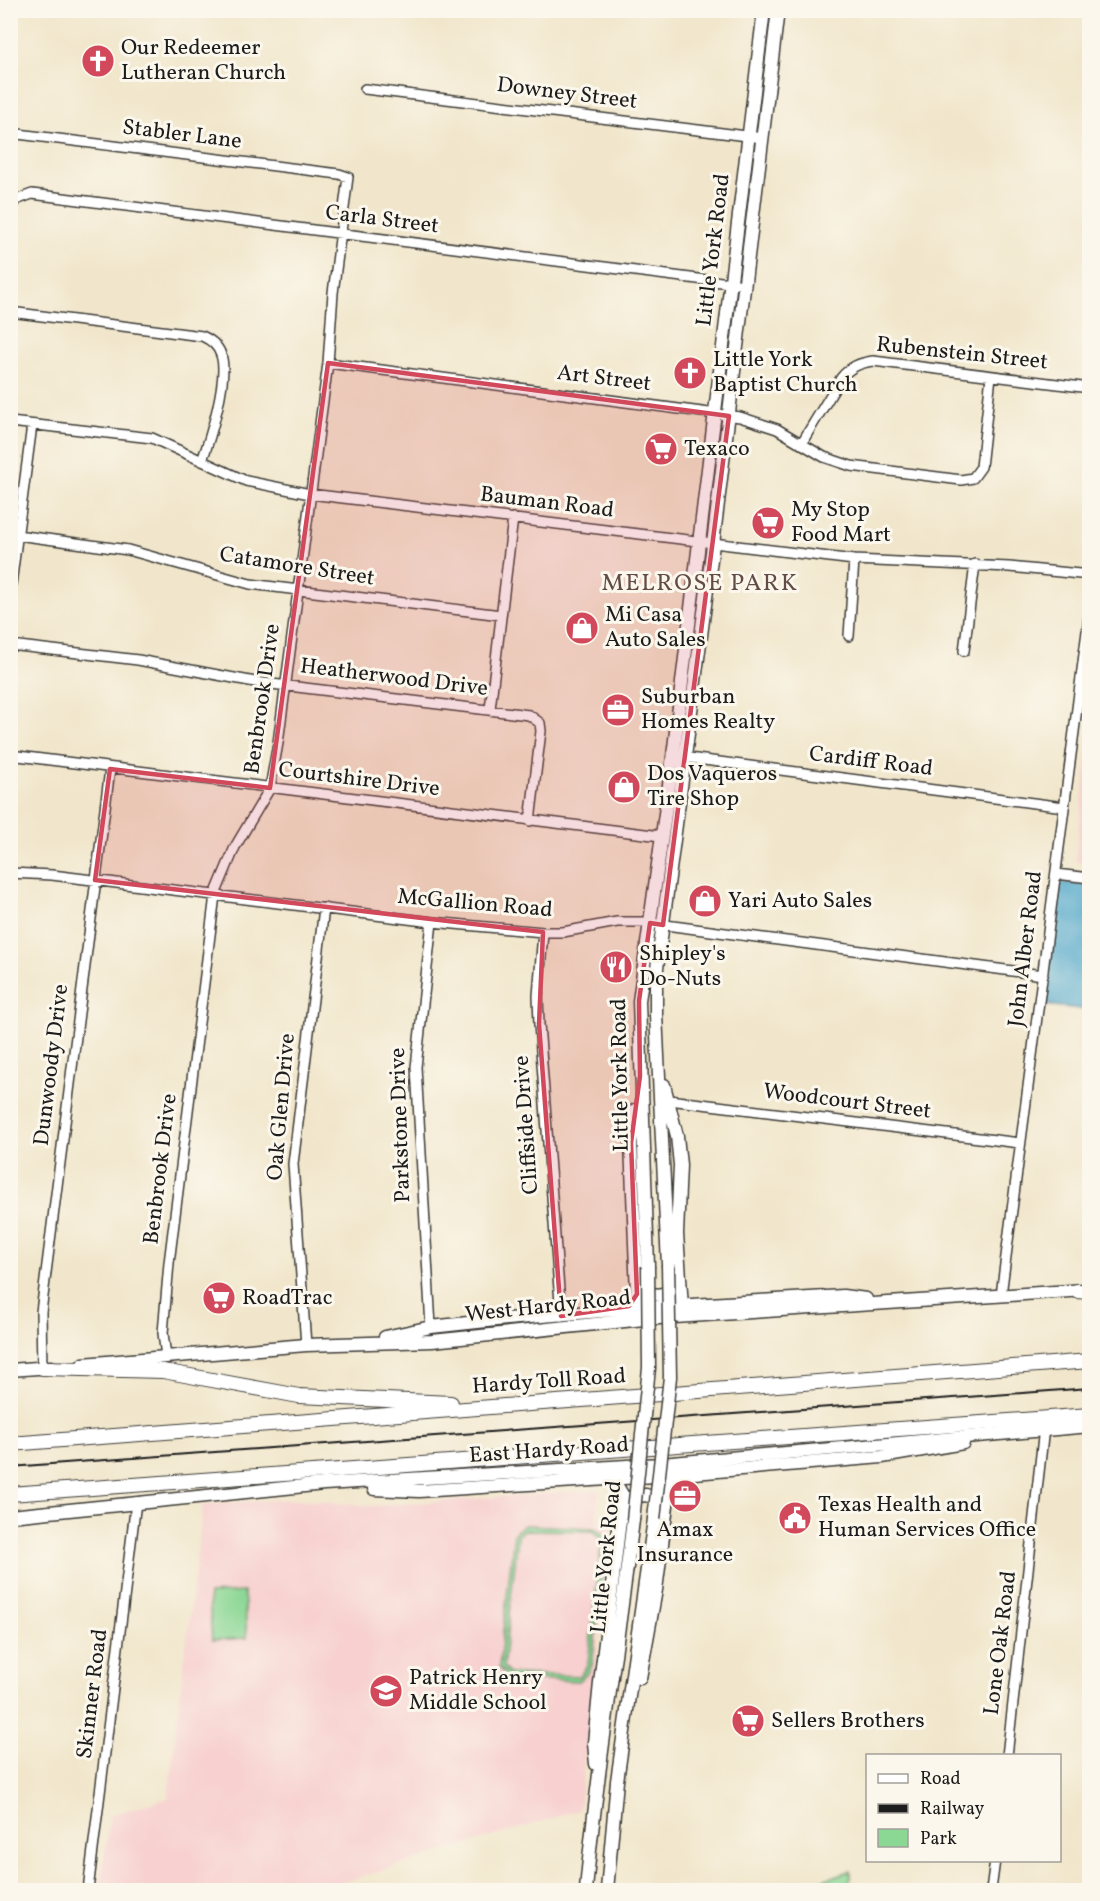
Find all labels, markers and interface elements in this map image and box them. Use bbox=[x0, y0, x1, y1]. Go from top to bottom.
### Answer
place label: Our Redeemer Lutheran Church bbox=[121, 33, 286, 89]
church icon: Our Redeemer Lutheran Church bbox=[80, 43, 116, 79]
street label: Downey Street bbox=[495, 70, 639, 118]
street label: Stabler Lane bbox=[121, 112, 243, 158]
street label: Little York Road bbox=[689, 172, 739, 328]
street label: Carla Street bbox=[323, 198, 441, 242]
street label: Rubenstein Street bbox=[875, 330, 1050, 378]
place label: Little York Baptist Church bbox=[713, 345, 858, 401]
church icon: Little York Baptist Church bbox=[672, 355, 708, 391]
street label: Art Street bbox=[555, 358, 653, 400]
supermarket icon: Texaco bbox=[643, 431, 679, 467]
place label: Texaco bbox=[684, 434, 750, 465]
street label: Bauman Road bbox=[478, 479, 616, 527]
place label: My Stop Food Mart bbox=[791, 495, 891, 551]
supermarket icon: My Stop Food Mart bbox=[750, 505, 786, 541]
street label: Catamore Street bbox=[217, 539, 377, 595]
district label: MELROSE PARK bbox=[602, 567, 798, 601]
place label: Mi Casa Auto Sales bbox=[605, 600, 706, 656]
shop icon: Mi Casa Auto Sales bbox=[564, 610, 600, 646]
street label: Benbrook Drive bbox=[237, 622, 289, 776]
street label: Heatherwood Drive bbox=[298, 651, 490, 705]
place label: Suburban Homes Realty bbox=[641, 682, 775, 738]
office icon: Suburban Homes Realty bbox=[600, 692, 636, 728]
street label: Cardiff Road bbox=[807, 739, 935, 785]
street label: Courtshire Drive bbox=[277, 755, 441, 805]
place label: Dos Vaqueros Tire Shop bbox=[647, 759, 777, 815]
shop icon: Dos Vaqueros Tire Shop bbox=[606, 769, 642, 805]
street label: John Alber Road bbox=[1001, 869, 1051, 1029]
street label: McGallion Road bbox=[396, 882, 554, 926]
shop icon: Yari Auto Sales bbox=[687, 883, 723, 919]
place label: Yari Auto Sales bbox=[728, 886, 872, 917]
place label: Shipley's Do-Nuts bbox=[639, 939, 726, 995]
restaurant icon: Shipley's Do-Nuts bbox=[598, 949, 634, 985]
street label: Dunwoody Drive bbox=[27, 982, 77, 1148]
street label: Little York Road bbox=[604, 998, 638, 1152]
street label: Oak Glen Drive bbox=[260, 1032, 304, 1182]
street label: Parkstone Drive bbox=[383, 1047, 419, 1203]
street label: Cliffside Drive bbox=[507, 1054, 547, 1196]
street label: Woodcourt Street bbox=[761, 1076, 933, 1128]
street label: Benbrook Drive bbox=[136, 1092, 186, 1246]
supermarket icon: RoadTrac bbox=[201, 1280, 237, 1316]
place label: RoadTrac bbox=[242, 1283, 333, 1314]
street label: West Hardy Road bbox=[463, 1283, 633, 1331]
street label: Hardy Toll Road bbox=[471, 1361, 627, 1403]
street label: East Hardy Road bbox=[468, 1430, 630, 1472]
office icon: Amax Insurance bbox=[667, 1478, 703, 1514]
street label: Little York Road bbox=[584, 1479, 630, 1635]
place label: Texas Health and Human Services Office bbox=[818, 1490, 1036, 1546]
public building icon: Texas Health and Human Services Office bbox=[777, 1500, 813, 1536]
place label: Amax Insurance bbox=[637, 1515, 733, 1571]
street label: Lone Oak Road bbox=[977, 1569, 1025, 1717]
street label: Skinner Road bbox=[70, 1627, 116, 1761]
place label: Patrick Henry Middle School bbox=[409, 1663, 547, 1719]
school or university icon: Patrick Henry Middle School bbox=[368, 1673, 404, 1709]
supermarket icon: Sellers Brothers bbox=[730, 1703, 766, 1739]
place label: Sellers Brothers bbox=[771, 1706, 925, 1737]
legend bbox=[866, 1754, 1061, 1862]
text: Road bbox=[920, 1767, 961, 1792]
text: Railway bbox=[920, 1797, 984, 1822]
text: Park bbox=[920, 1827, 957, 1852]

